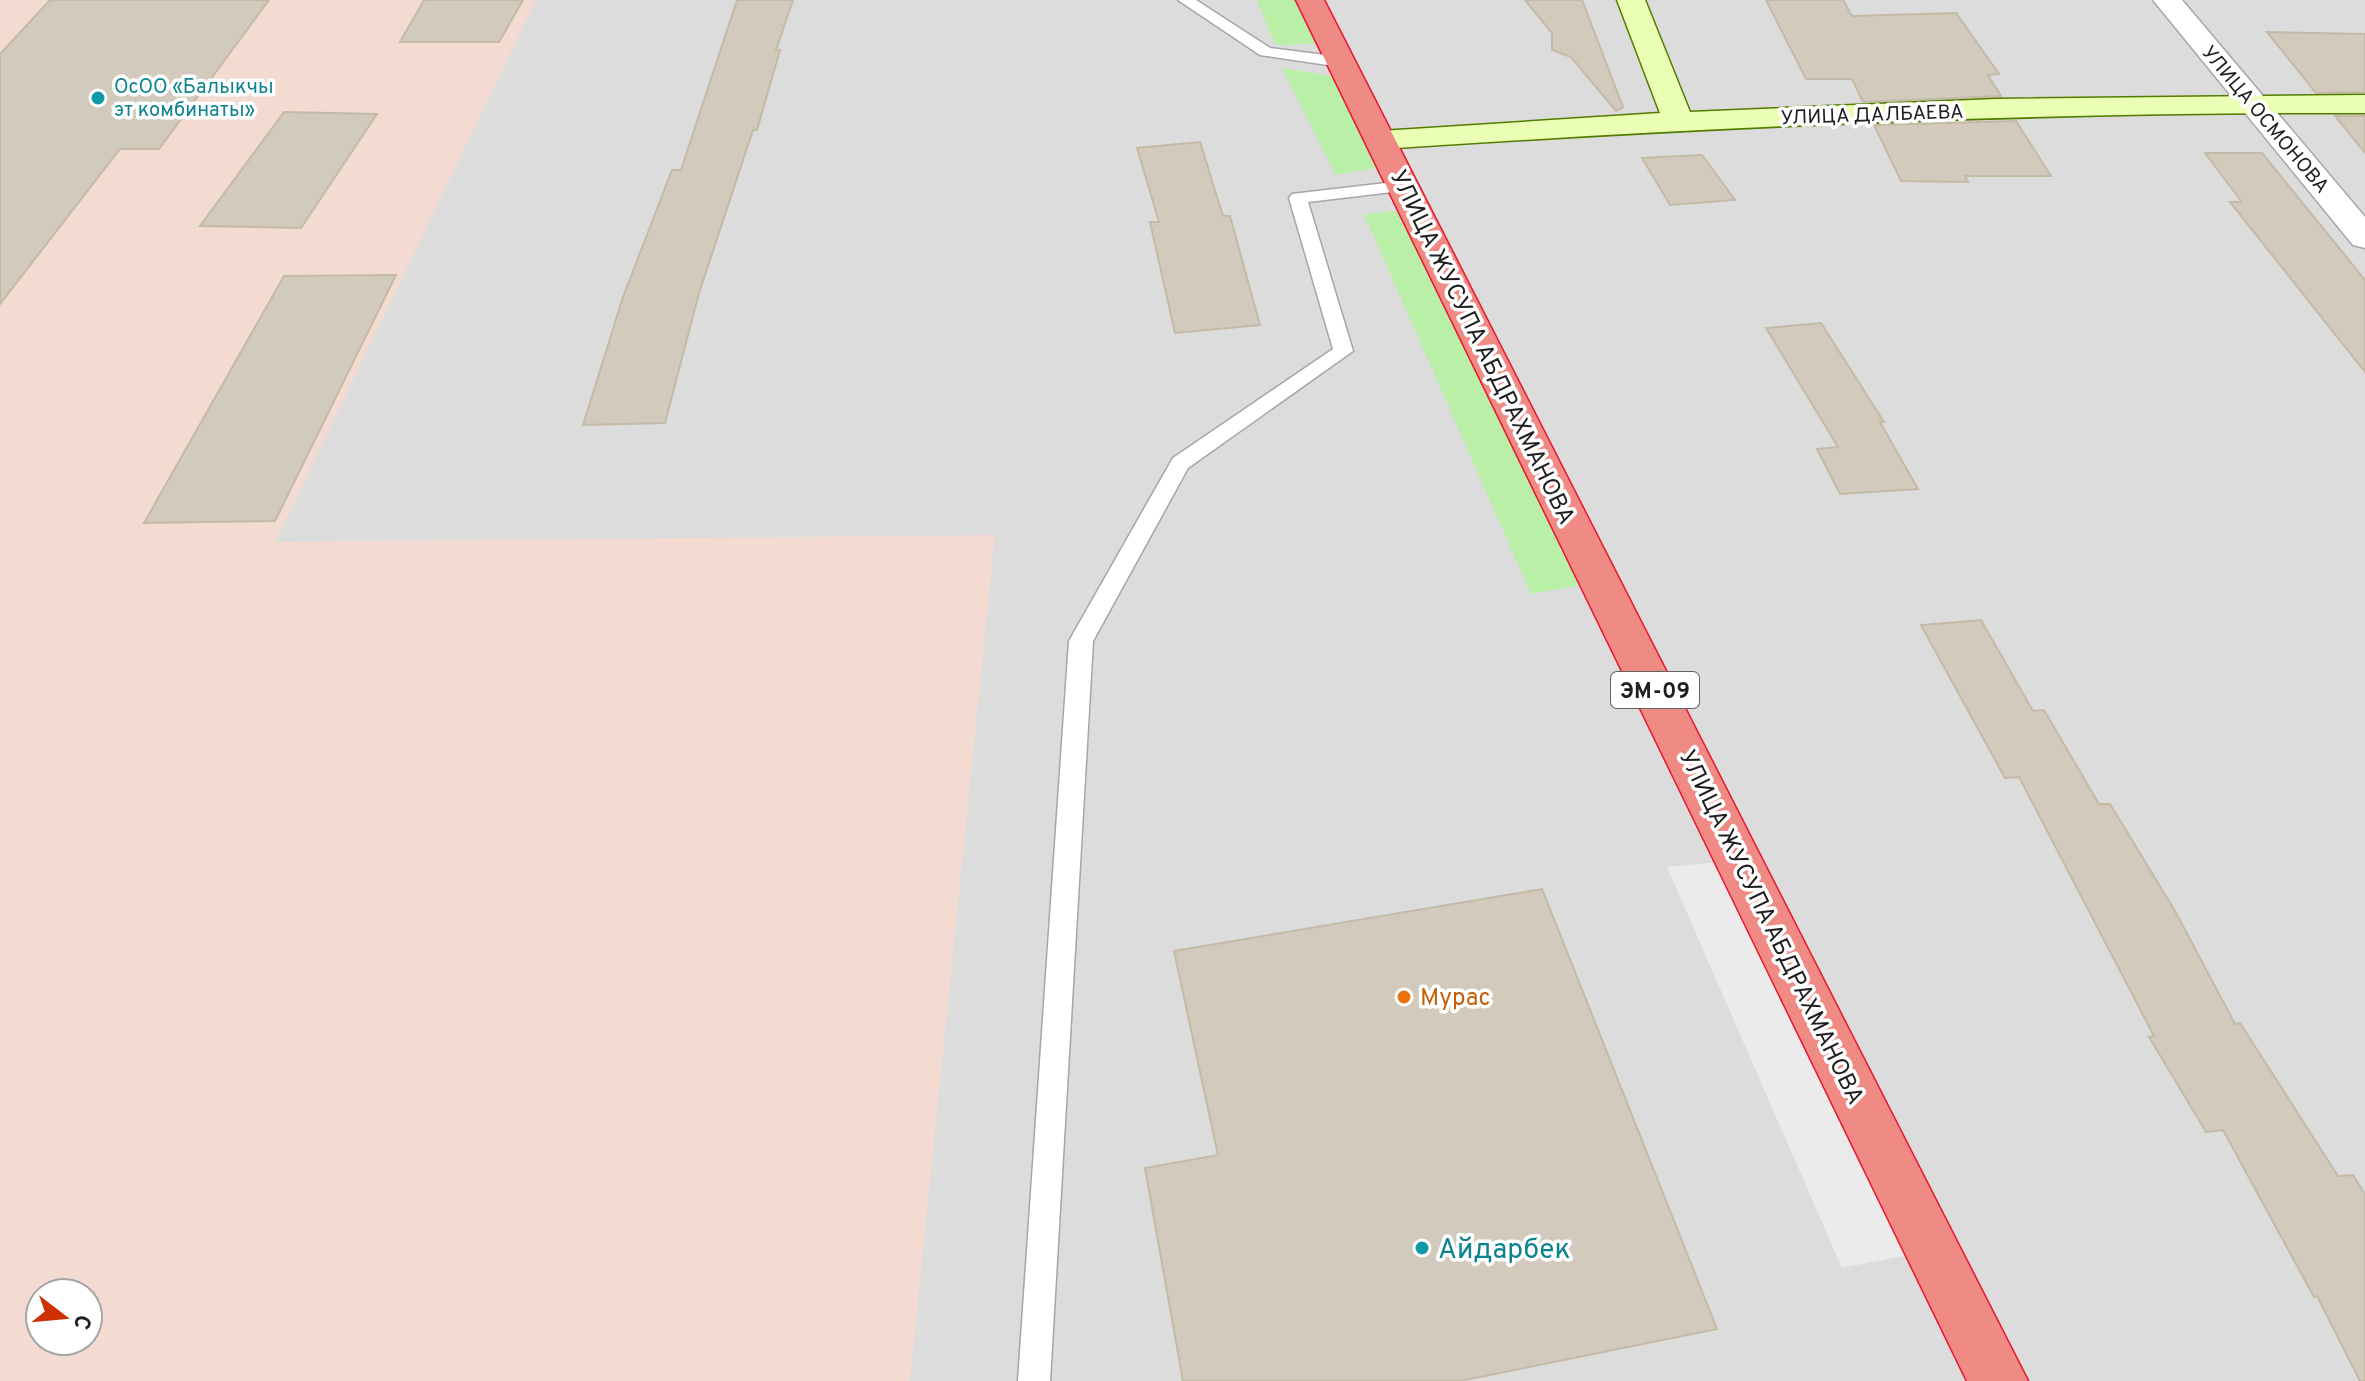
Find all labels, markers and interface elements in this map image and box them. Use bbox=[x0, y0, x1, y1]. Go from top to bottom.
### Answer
street label: УЛИЦА ОСМОНОВА bbox=[2195, 41, 2334, 200]
place label: ОсОО «Балыкчы эт комбинаты» bbox=[114, 75, 273, 124]
marker: ОсОО «Балыкчы эт комбинаты» bbox=[89, 89, 107, 107]
street label: УЛИЦА ДАЛБАЕВА bbox=[1780, 100, 1964, 132]
street label: УЛИЦА ЖУСУПА АБДРАХМАНОВА bbox=[1382, 166, 1580, 530]
road number: ЭМ-09 bbox=[1611, 672, 1699, 708]
street label: УЛИЦА ЖУСУПА АБДРАХМАНОВА bbox=[1671, 746, 1869, 1110]
place label: Мурас bbox=[1420, 984, 1491, 1014]
marker: Мурас bbox=[1395, 988, 1413, 1006]
place label: Айдарбек bbox=[1438, 1233, 1570, 1269]
marker: Айдарбек bbox=[1413, 1239, 1431, 1257]
north arrow bbox=[24, 1277, 104, 1357]
text: С bbox=[66, 1311, 96, 1332]

